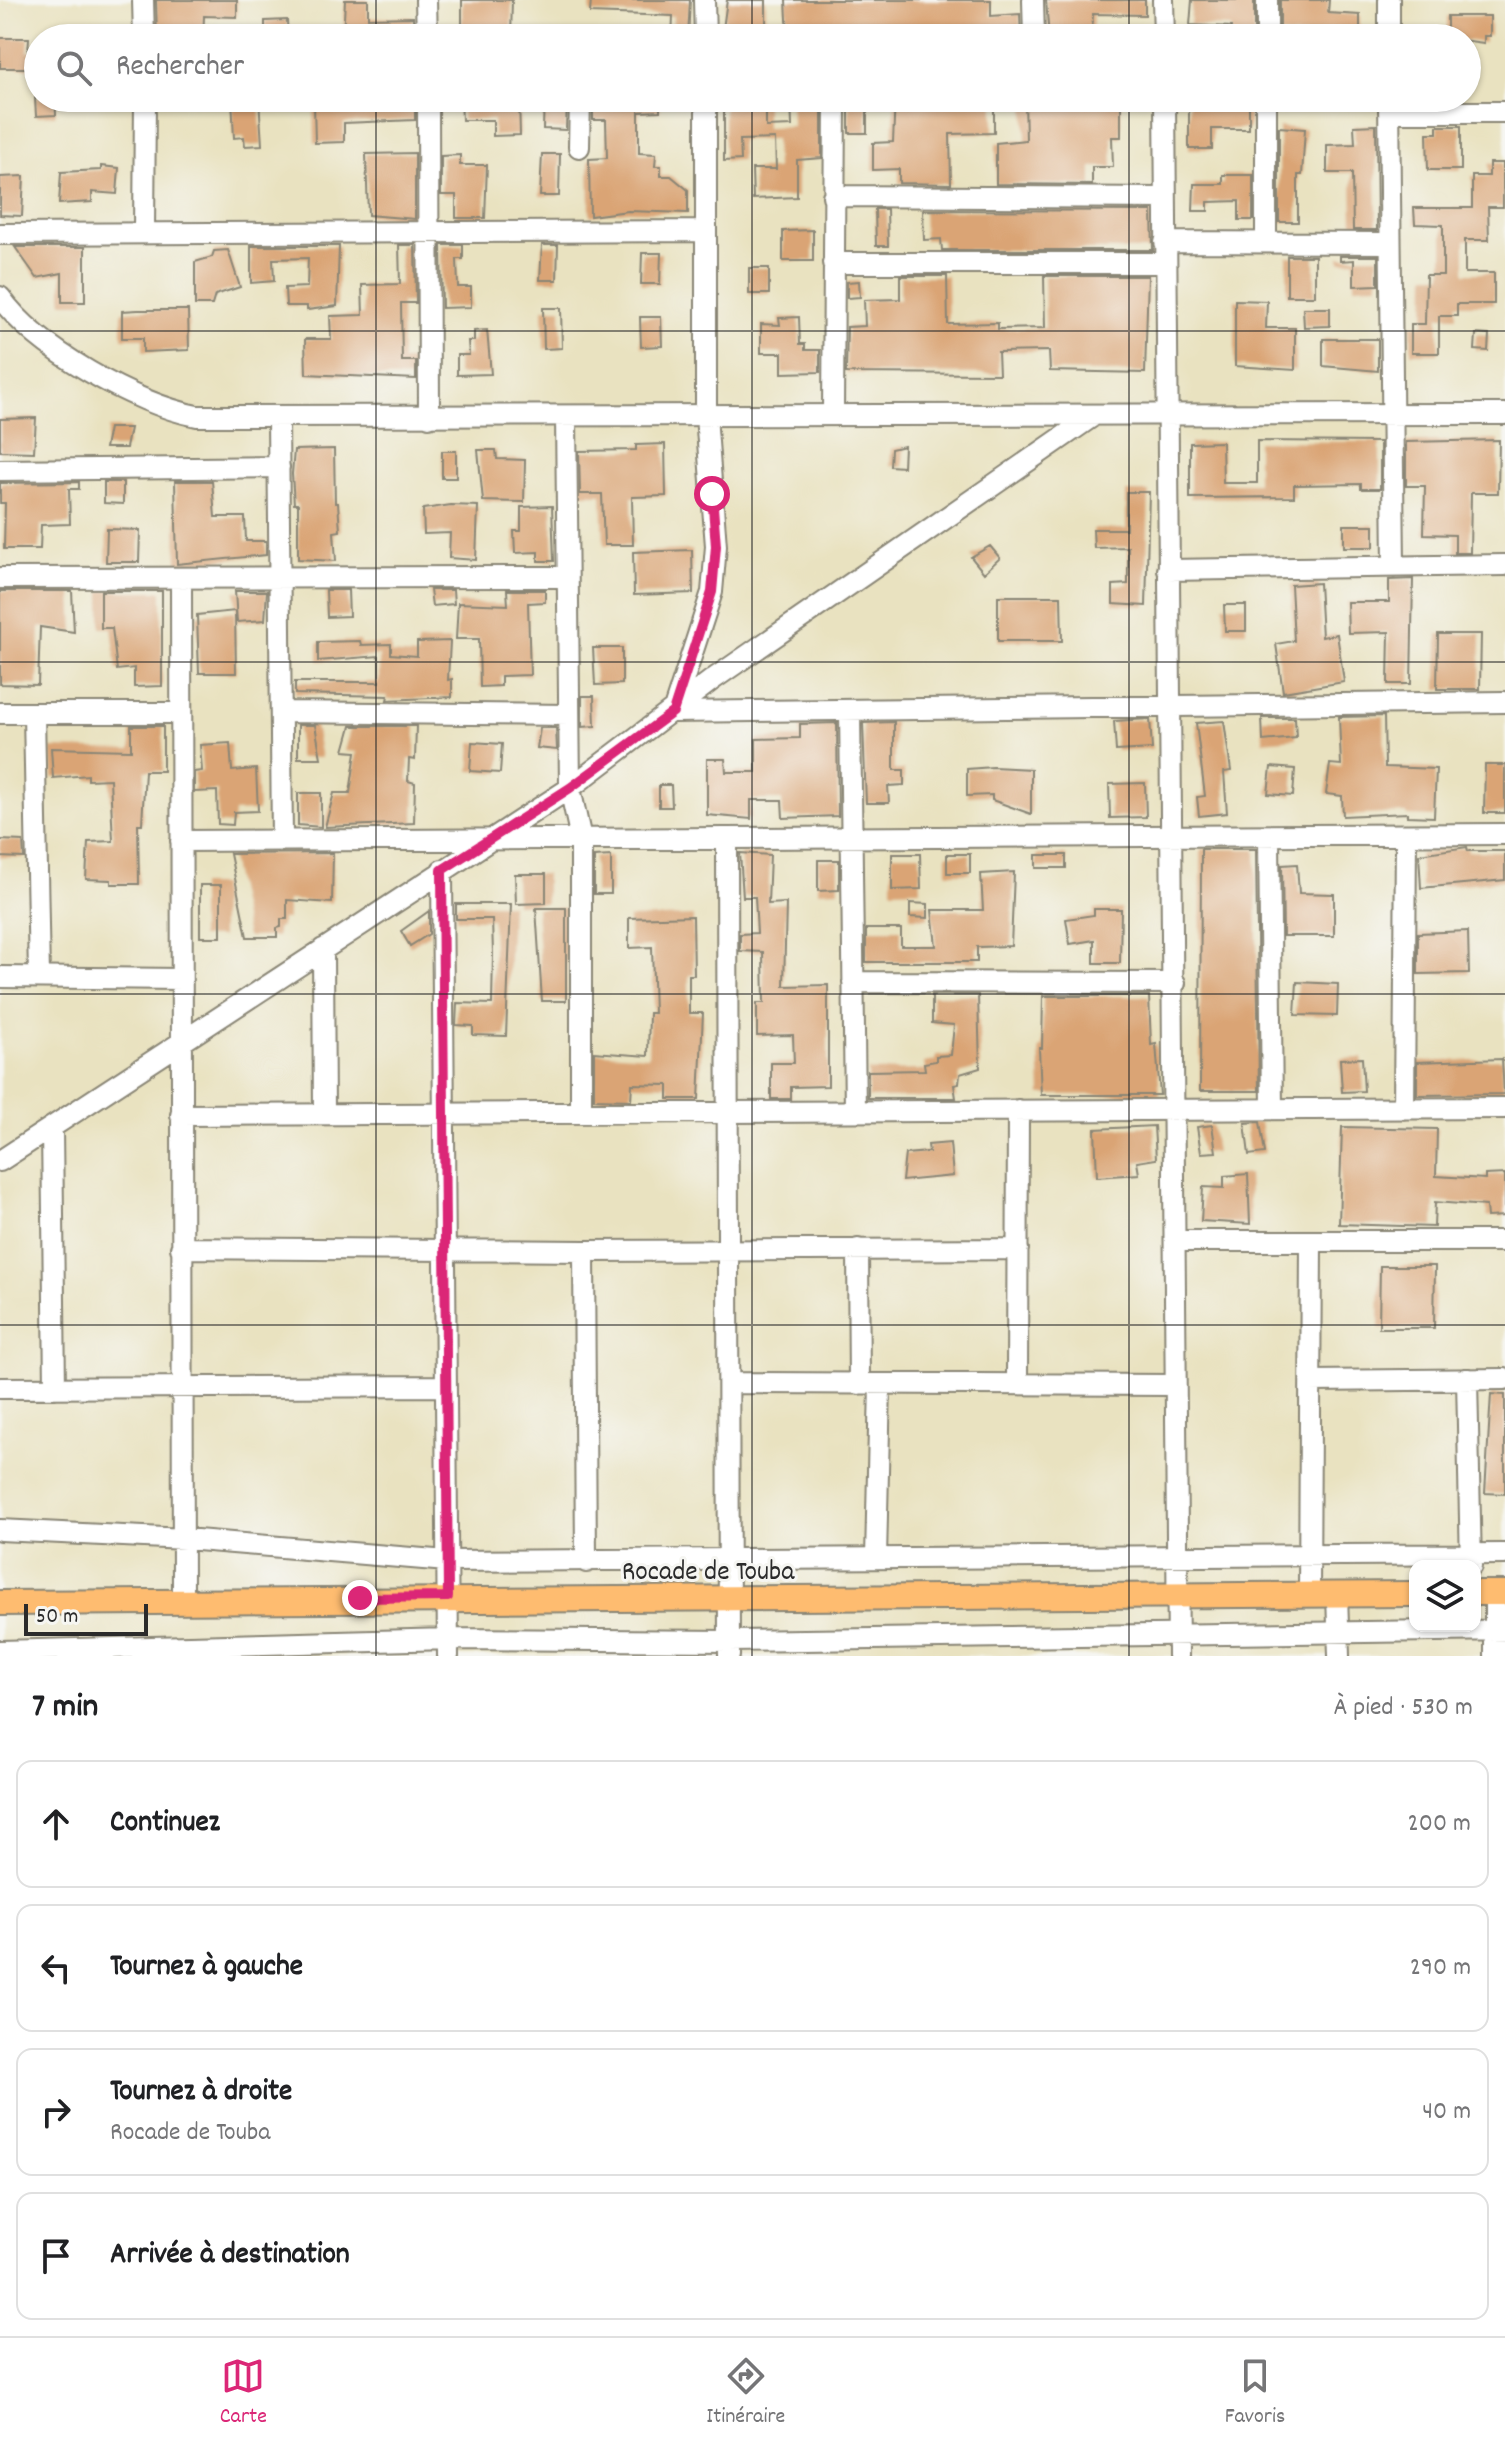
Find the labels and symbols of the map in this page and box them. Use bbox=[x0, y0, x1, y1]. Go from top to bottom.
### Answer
route start bbox=[694, 476, 730, 512]
street label: Rocade de Touba bbox=[622, 1554, 795, 1594]
route end bbox=[342, 1580, 378, 1616]
scale bar bbox=[24, 1600, 148, 1636]

